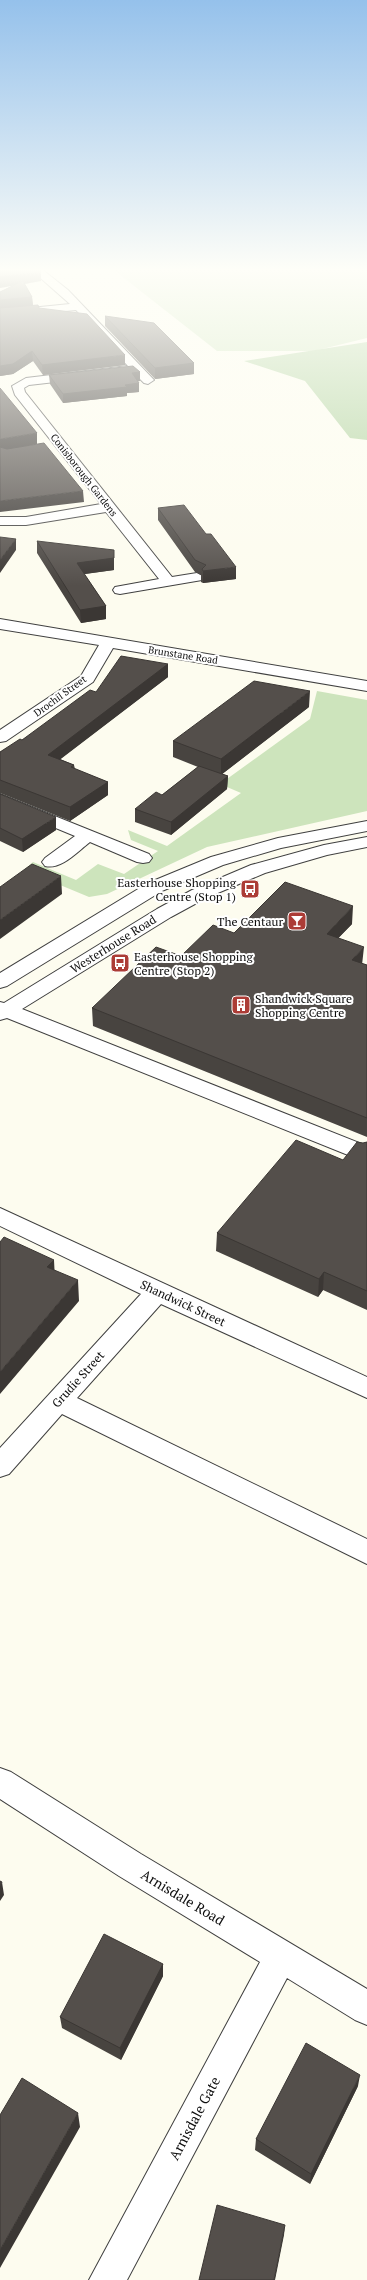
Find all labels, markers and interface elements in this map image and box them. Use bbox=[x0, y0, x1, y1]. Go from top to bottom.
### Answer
street label: Conisborough Gardens bbox=[48, 431, 120, 519]
street label: Brunstane Road bbox=[147, 643, 219, 667]
street label: Drochil Street bbox=[31, 672, 89, 720]
place label: Easterhouse Shopping Centre (Stop 1) bbox=[117, 875, 237, 904]
bus stop icon: Easterhouse Shopping Centre (Stop 1) bbox=[239, 878, 261, 900]
bar icon: The Centaur bbox=[286, 910, 308, 932]
street label: Westerhouse Road bbox=[67, 911, 159, 976]
place label: The Centaur bbox=[217, 914, 283, 929]
place label: Easterhouse Shopping Centre (Stop 2) bbox=[134, 949, 253, 978]
bus stop icon: Easterhouse Shopping Centre (Stop 2) bbox=[109, 952, 131, 974]
place label: Shandwick Square Shopping Centre bbox=[255, 991, 352, 1020]
building icon: Shandwick Square Shopping Centre bbox=[230, 994, 252, 1016]
street label: Shandwick Street bbox=[138, 1277, 229, 1330]
street label: Grudie Street bbox=[49, 1347, 108, 1410]
street label: Arnisdale Road bbox=[138, 1865, 228, 1930]
street label: Arnisdale Gate bbox=[164, 2073, 224, 2163]

